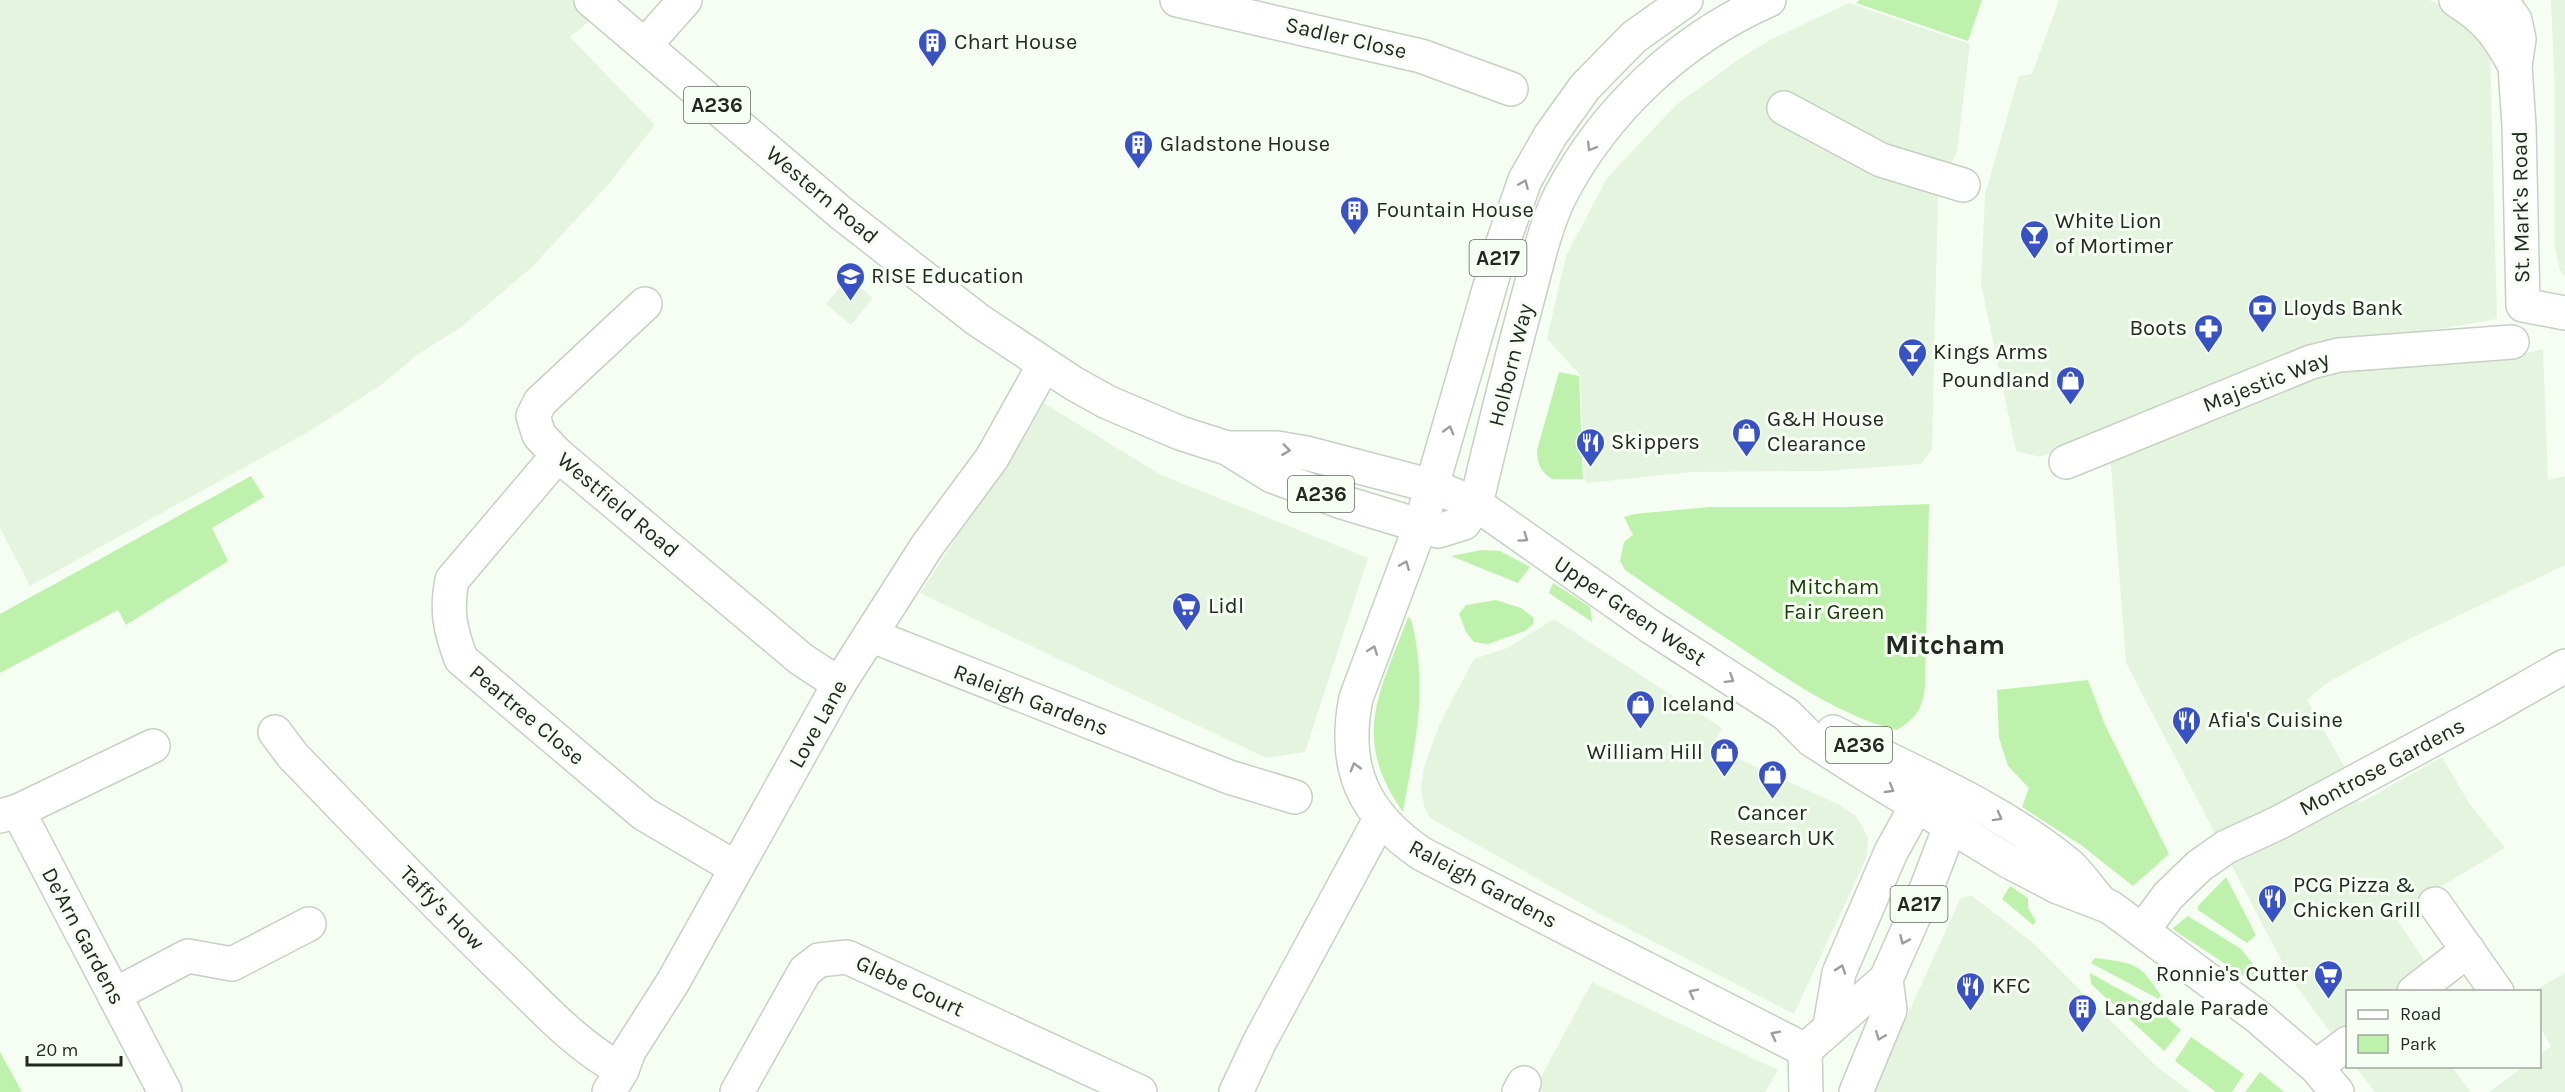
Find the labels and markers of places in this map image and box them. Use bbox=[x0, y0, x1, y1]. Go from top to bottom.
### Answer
building icon: Chart House bbox=[917, 26, 949, 68]
place label: Chart House bbox=[954, 29, 1077, 55]
building icon: Gladstone House bbox=[1123, 128, 1155, 170]
place label: Gladstone House bbox=[1160, 131, 1330, 157]
building icon: Fountain House bbox=[1339, 194, 1371, 236]
place label: Fountain House bbox=[1376, 197, 1534, 223]
place label: White Lion of Mortimer bbox=[2055, 208, 2173, 259]
bar icon: White Lion of Mortimer bbox=[2018, 218, 2050, 260]
school or university icon: RISE Education bbox=[834, 260, 866, 302]
place label: RISE Education bbox=[871, 263, 1024, 289]
bank icon: Lloyds Bank bbox=[2246, 292, 2278, 334]
place label: Lloyds Bank bbox=[2283, 295, 2403, 321]
pharmacy icon: Boots bbox=[2192, 312, 2224, 354]
place label: Boots bbox=[2129, 315, 2187, 341]
bar icon: Kings Arms bbox=[1896, 336, 1928, 378]
place label: Kings Arms bbox=[1933, 339, 2048, 365]
shop icon: Poundland bbox=[2055, 364, 2087, 406]
place label: Poundland bbox=[1942, 367, 2050, 393]
place label: G&H House Clearance bbox=[1767, 406, 1884, 457]
shop icon: G&H House Clearance bbox=[1730, 416, 1762, 458]
restaurant icon: Skippers bbox=[1574, 426, 1606, 468]
place label: Skippers bbox=[1611, 429, 1700, 455]
supermarket icon: Lidl bbox=[1171, 590, 1203, 632]
place label: Lidl bbox=[1208, 593, 1244, 619]
shop icon: Iceland bbox=[1625, 688, 1657, 730]
place label: Iceland bbox=[1662, 691, 1735, 717]
restaurant icon: Afia's Cuisine bbox=[2171, 704, 2203, 746]
place label: Afia's Cuisine bbox=[2208, 707, 2343, 733]
shop icon: William Hill bbox=[1708, 736, 1740, 778]
place label: William Hill bbox=[1586, 739, 1703, 765]
shop icon: Cancer Research UK bbox=[1756, 758, 1788, 800]
place label: Cancer Research UK bbox=[1709, 800, 1835, 851]
place label: PCG Pizza & Chicken Grill bbox=[2293, 872, 2421, 923]
restaurant icon: PCG Pizza & Chicken Grill bbox=[2256, 882, 2288, 924]
supermarket icon: Ronnie's Cutter bbox=[2313, 958, 2345, 1000]
place label: Ronnie's Cutter bbox=[2156, 961, 2308, 987]
restaurant icon: KFC bbox=[1955, 970, 1987, 1012]
place label: KFC bbox=[1992, 973, 2030, 999]
building icon: Langdale Parade bbox=[2067, 992, 2099, 1034]
place label: Langdale Parade bbox=[2104, 995, 2269, 1021]

